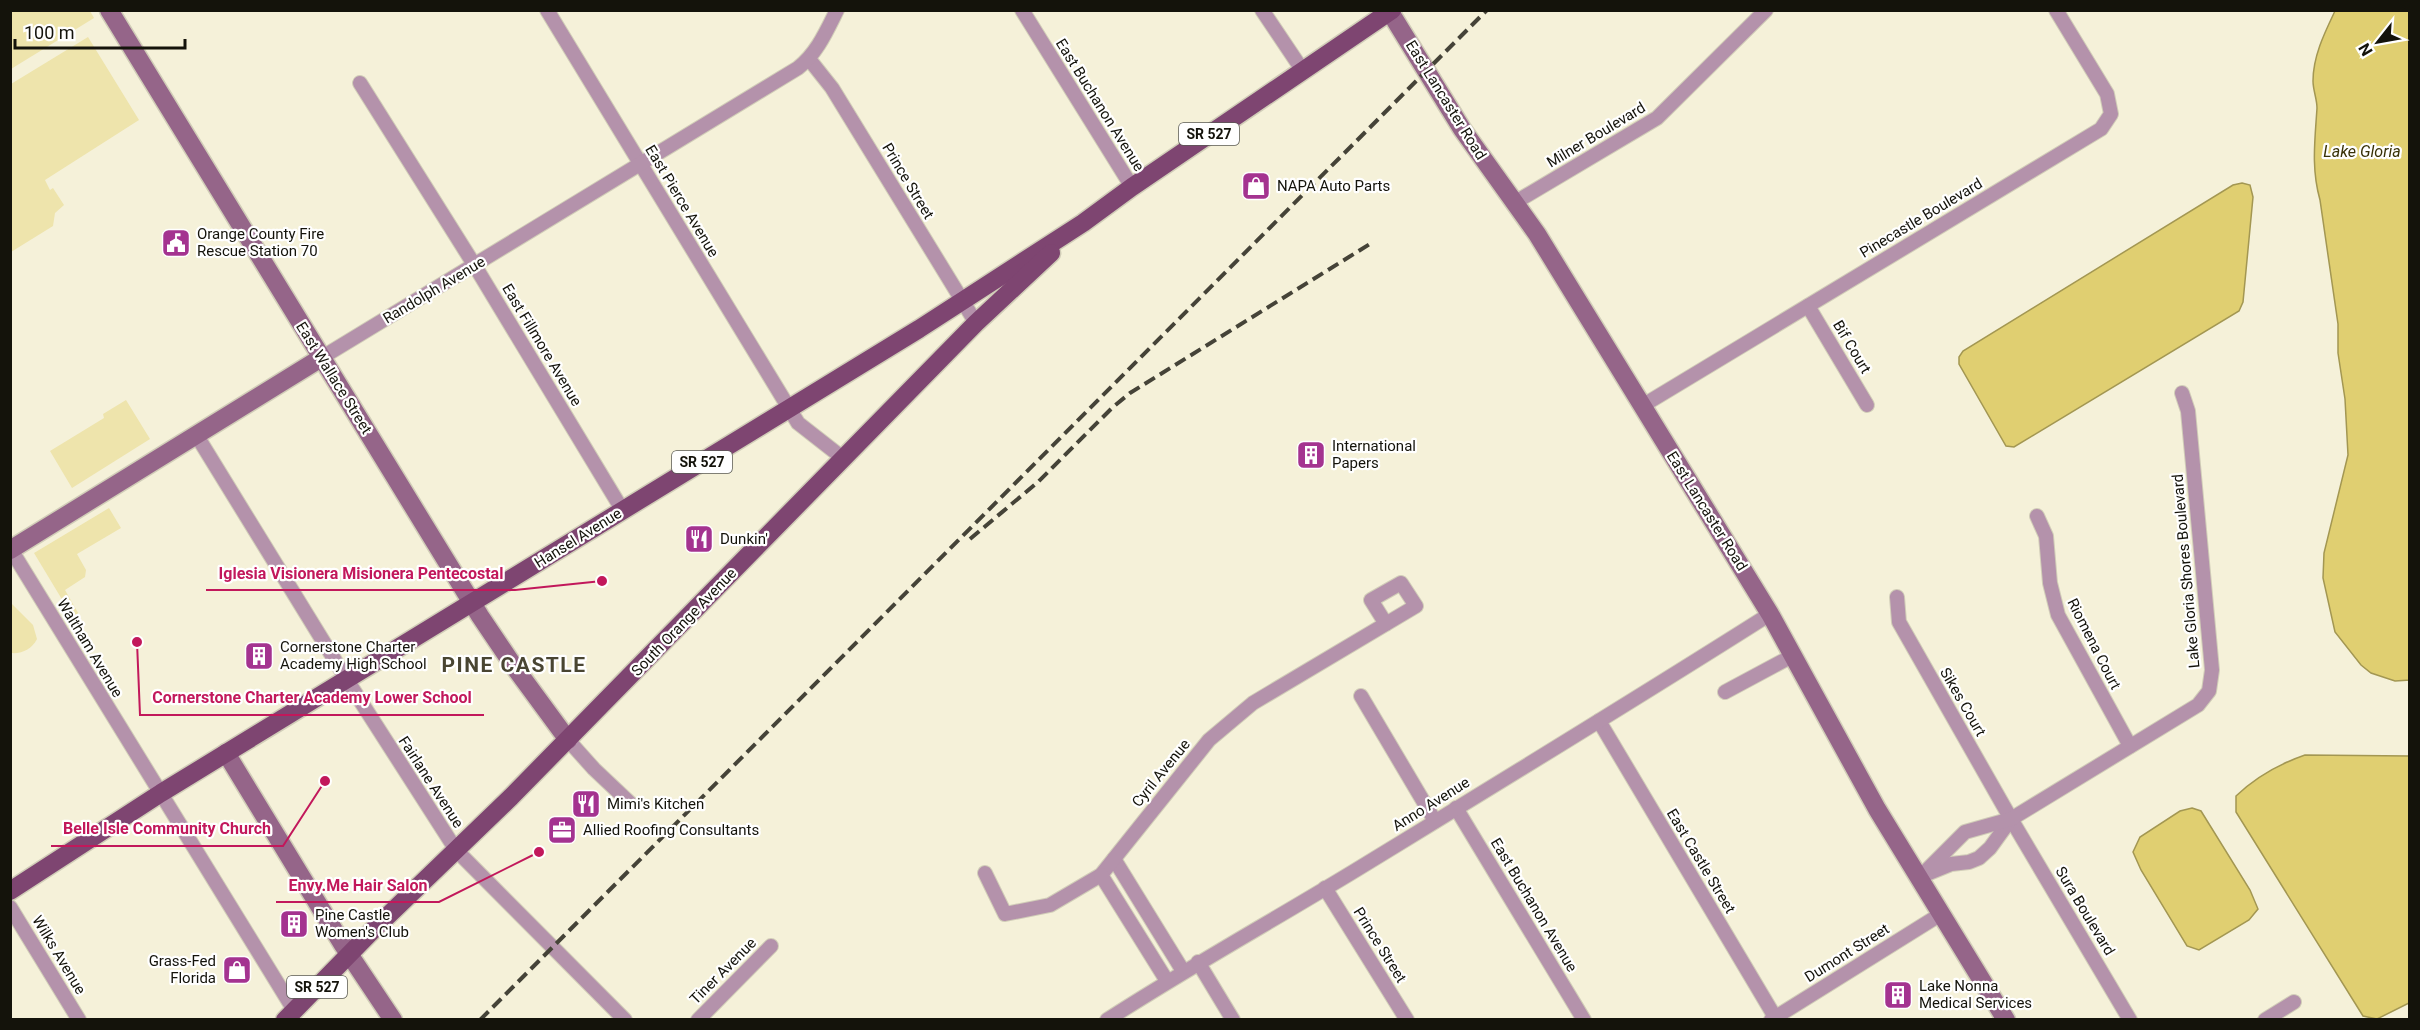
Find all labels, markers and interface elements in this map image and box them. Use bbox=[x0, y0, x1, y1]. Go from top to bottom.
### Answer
scale bar bbox=[15, 12, 184, 50]
north arrow bbox=[2348, 12, 2408, 72]
text: 100 m bbox=[24, 22, 75, 43]
street label: East Buchanon Avenue bbox=[1052, 35, 1148, 175]
street label: East Lancaster Road bbox=[1402, 37, 1490, 163]
text: N bbox=[2355, 40, 2377, 59]
street label: Milner Boulevard bbox=[1543, 98, 1649, 172]
road number: SR 527 bbox=[1179, 123, 1239, 145]
street label: Prince Street bbox=[878, 140, 938, 222]
street label: East Pierce Avenue bbox=[641, 142, 723, 260]
water label: Lake Gloria bbox=[2323, 142, 2401, 161]
shop icon: NAPA Auto Parts bbox=[1240, 170, 1272, 202]
street label: Pinecastle Boulevard bbox=[1856, 174, 1986, 262]
place label: NAPA Auto Parts bbox=[1277, 177, 1390, 195]
place label: Orange County Fire Rescue Station 70 bbox=[197, 225, 324, 260]
public building icon: Orange County Fire Rescue Station 70 bbox=[160, 227, 192, 259]
street label: Randolph Avenue bbox=[380, 252, 488, 328]
street label: East Fillmore Avenue bbox=[498, 281, 586, 410]
street label: Bif Court bbox=[1829, 317, 1875, 377]
street label: East Wallace Street bbox=[292, 319, 376, 437]
place label: International Papers bbox=[1332, 437, 1416, 472]
building icon: International Papers bbox=[1295, 439, 1327, 471]
street label: East Lancaster Road bbox=[1663, 448, 1751, 574]
road number: SR 527 bbox=[672, 451, 732, 473]
street label: Lake Gloria Shores Boulevard bbox=[2169, 473, 2203, 669]
street label: Hansel Avenue bbox=[531, 504, 625, 572]
restaurant icon: Dunkin' bbox=[683, 523, 715, 555]
place label: Dunkin' bbox=[720, 530, 768, 548]
callout: Iglesia Visionera Misionera Pentecostal bbox=[206, 556, 515, 590]
text: Iglesia Visionera Misionera Pentecostal bbox=[219, 564, 503, 583]
street label: South Orange Avenue bbox=[628, 564, 740, 680]
street label: Waltham Avenue bbox=[53, 595, 127, 701]
street label: Riomena Court bbox=[2063, 596, 2125, 693]
place label: Cornerstone Charter Academy High School bbox=[280, 638, 427, 673]
building icon: Cornerstone Charter Academy High School bbox=[243, 640, 275, 672]
district label: PINE CASTLE bbox=[442, 653, 587, 677]
street label: Sikes Court bbox=[1936, 664, 1990, 740]
callout: Cornerstone Charter Academy Lower School bbox=[140, 681, 484, 715]
text: Cornerstone Charter Academy Lower School bbox=[152, 688, 472, 707]
street label: Fairlane Avenue bbox=[395, 733, 467, 831]
street label: Cyril Avenue bbox=[1128, 735, 1194, 811]
street label: Anno Avenue bbox=[1389, 773, 1473, 835]
restaurant icon: Mimi's Kitchen bbox=[570, 788, 602, 820]
place label: Mimi's Kitchen bbox=[607, 795, 704, 813]
street label: East Castle Street bbox=[1663, 806, 1739, 917]
callout: Belle Isle Community Church bbox=[51, 812, 283, 846]
office icon: Allied Roofing Consultants bbox=[546, 814, 578, 846]
text: Belle Isle Community Church bbox=[63, 819, 271, 838]
place label: Allied Roofing Consultants bbox=[583, 821, 759, 839]
street label: East Buchanon Avenue bbox=[1487, 835, 1581, 975]
street label: Sura Boulevard bbox=[2051, 863, 2119, 959]
callout: Envy.Me Hair Salon bbox=[276, 868, 439, 902]
text: Envy.Me Hair Salon bbox=[289, 876, 427, 895]
street label: Prince Street bbox=[1350, 904, 1410, 986]
place label: Pine Castle Women's Club bbox=[315, 906, 409, 941]
building icon: Pine Castle Women's Club bbox=[278, 908, 310, 940]
street label: Wilks Avenue bbox=[28, 912, 90, 998]
street label: Dumont Street bbox=[1801, 920, 1893, 986]
street label: Tiner Avenue bbox=[686, 934, 760, 1008]
place label: Grass-Fed Florida bbox=[149, 952, 216, 987]
shop icon: Grass-Fed Florida bbox=[221, 954, 253, 986]
road number: SR 527 bbox=[287, 976, 347, 998]
place label: Lake Nonna Medical Services bbox=[1919, 977, 2032, 1012]
building icon: Lake Nonna Medical Services bbox=[1882, 979, 1914, 1011]

